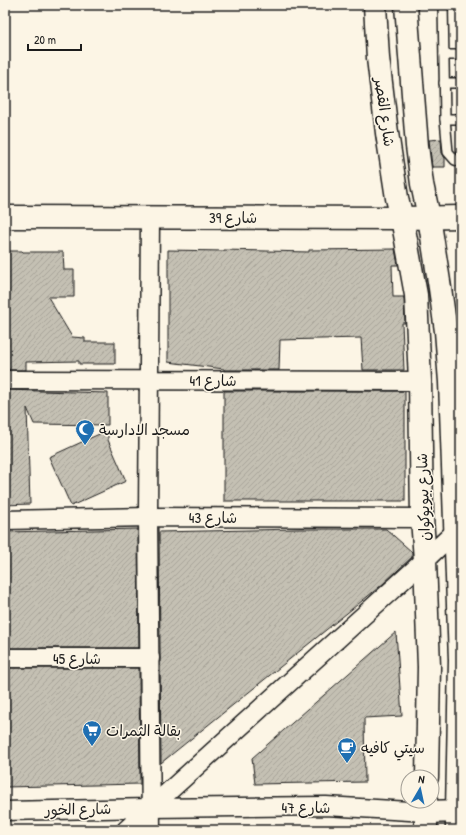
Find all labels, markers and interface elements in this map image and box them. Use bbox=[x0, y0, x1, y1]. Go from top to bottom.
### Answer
scale bar bbox=[28, 26, 81, 52]
text: 20 m bbox=[34, 31, 56, 48]
street label: شارع القصر bbox=[370, 75, 400, 148]
street label: شارع 39 bbox=[209, 207, 257, 228]
street label: شارع 41 bbox=[190, 370, 237, 391]
mosque icon: مسجد الادارسة bbox=[74, 418, 96, 446]
place label: مسجد الادارسة bbox=[99, 419, 190, 440]
street label: شارع بيويوكوان bbox=[411, 453, 435, 541]
street label: شارع 43 bbox=[189, 507, 237, 528]
street label: شارع 45 bbox=[53, 648, 101, 669]
supermarket icon: بقالة الثمرات bbox=[81, 719, 103, 747]
place label: بقالة الثمرات bbox=[106, 720, 181, 741]
cafe icon: سيتي كافيه bbox=[336, 736, 358, 764]
place label: سيتي كافيه bbox=[361, 737, 425, 761]
north arrow bbox=[400, 769, 440, 809]
text: N bbox=[418, 772, 426, 787]
street label: شارع 47 bbox=[282, 797, 330, 818]
street label: شارع الخور bbox=[44, 798, 111, 820]

